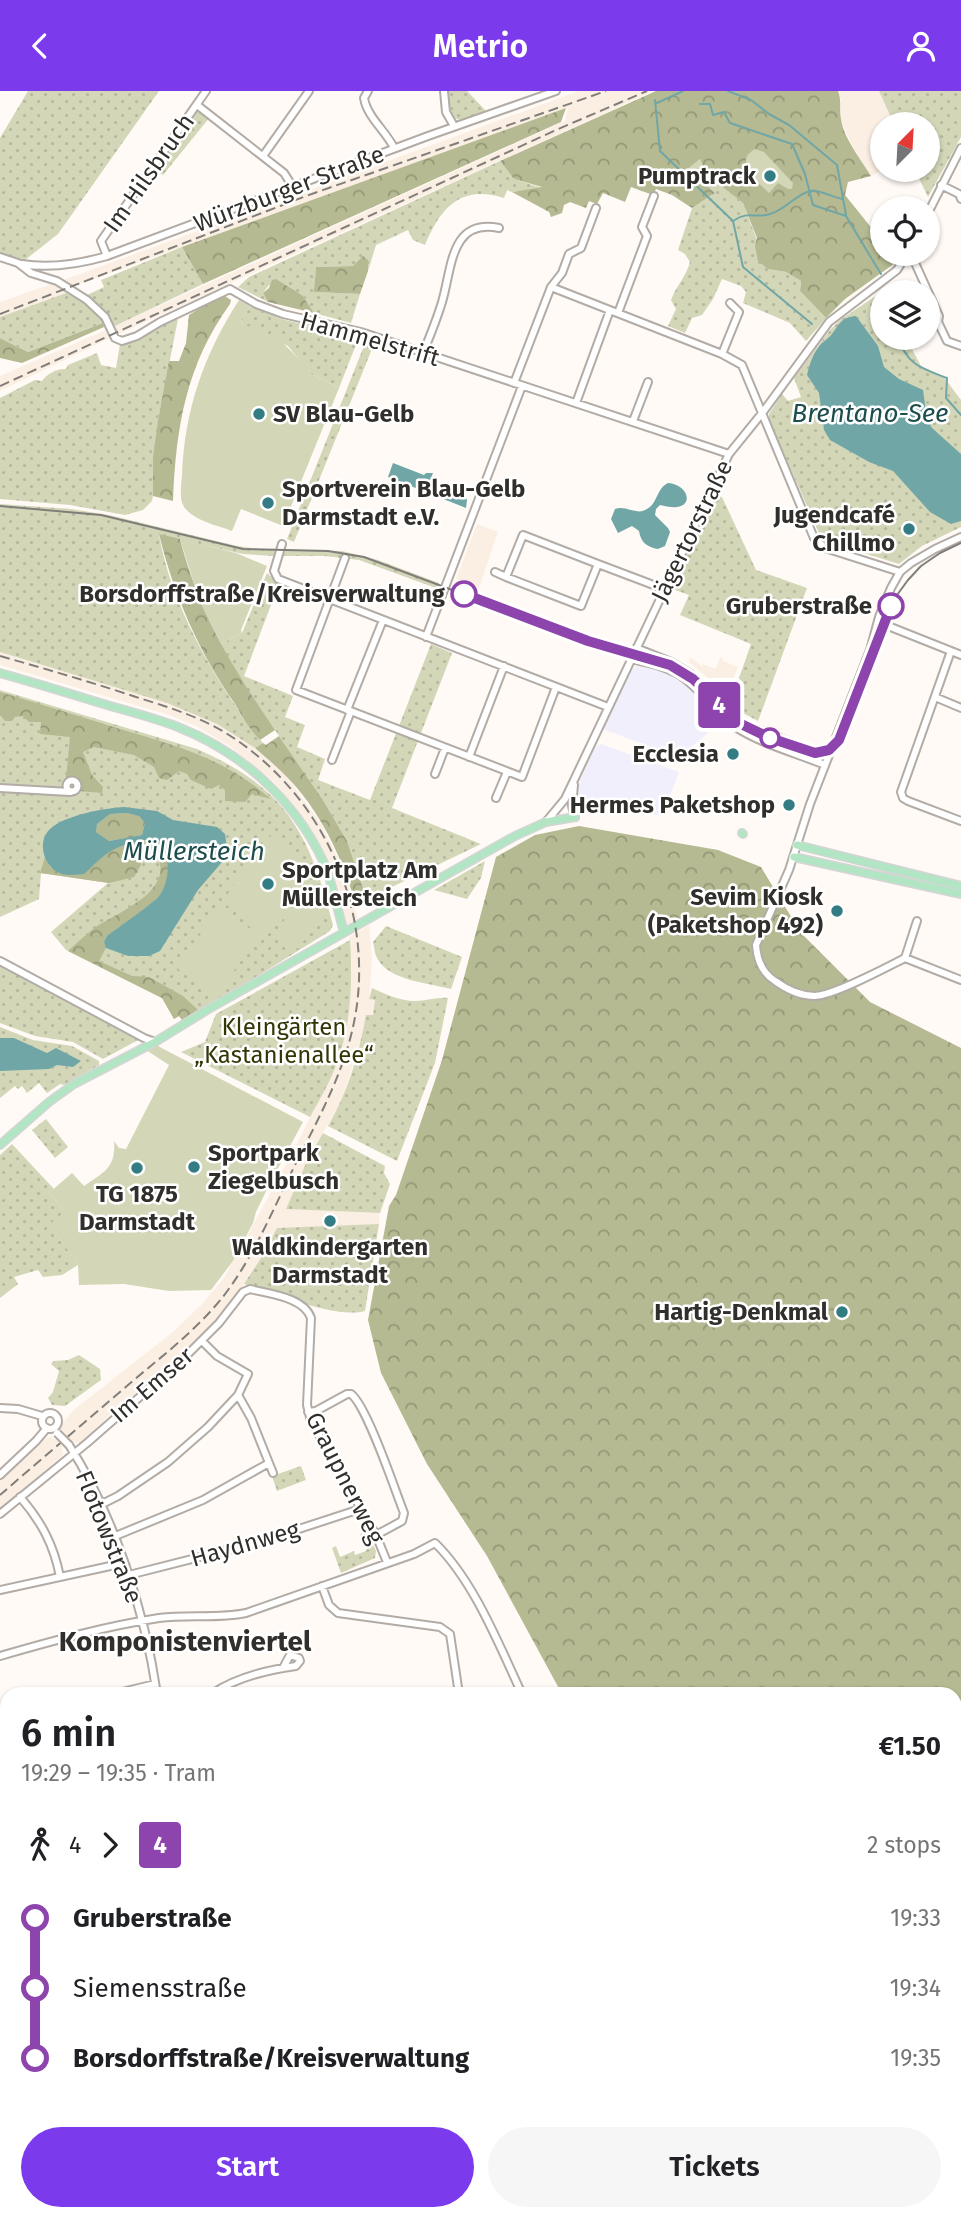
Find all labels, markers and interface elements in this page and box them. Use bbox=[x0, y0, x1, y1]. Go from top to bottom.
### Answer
icon: back bbox=[21, 27, 59, 65]
text: Metrio bbox=[433, 27, 528, 65]
icon: person bbox=[902, 27, 940, 65]
street label: Im Hilsbruch bbox=[98, 108, 200, 238]
north arrow bbox=[870, 112, 940, 182]
map controls bbox=[870, 112, 940, 350]
street label: Würzburger Straße bbox=[190, 140, 388, 238]
place label: Pumptrack bbox=[638, 162, 757, 190]
marker: Pumptrack bbox=[762, 168, 778, 184]
button: locate bbox=[870, 196, 940, 266]
button: layers bbox=[870, 280, 940, 350]
street label: Hammelstrift bbox=[297, 306, 443, 372]
water label: Brentano-See bbox=[792, 398, 948, 429]
place label: SV Blau-Gelb bbox=[273, 400, 414, 428]
marker: SV Blau-Gelb bbox=[251, 406, 267, 422]
street label: Jägertorstraße bbox=[646, 455, 738, 607]
place label: Sportverein Blau-Gelb Darmstadt e.V. bbox=[282, 475, 525, 531]
marker: Sportverein Blau-Gelb Darmstadt e.V. bbox=[260, 495, 276, 511]
place label: Jugendcafé Chillmo bbox=[773, 501, 895, 557]
marker: Jugendcafé Chillmo bbox=[901, 521, 917, 537]
place label: Borsdorffstraße/Kreisverwaltung bbox=[79, 580, 446, 608]
marker: Borsdorffstraße/Kreisverwaltung bbox=[451, 581, 477, 607]
place label: Gruberstraße bbox=[726, 592, 872, 620]
marker: Gruberstraße bbox=[878, 593, 904, 619]
line badge: 4 bbox=[696, 682, 742, 728]
text: 4 bbox=[712, 691, 726, 719]
unlabelled marker bbox=[760, 728, 780, 748]
place label: Ecclesia bbox=[633, 740, 719, 768]
marker: Ecclesia bbox=[725, 746, 741, 762]
place label: Hermes Paketshop bbox=[570, 791, 775, 819]
marker: Hermes Paketshop bbox=[781, 797, 797, 813]
water label: Müllersteich bbox=[123, 836, 265, 867]
place label: Sportplatz Am Müllersteich bbox=[282, 856, 438, 912]
marker: Sportplatz Am Müllersteich bbox=[260, 876, 276, 892]
place label: Sevim Kiosk (Paketshop 492) bbox=[648, 883, 824, 939]
marker: Sevim Kiosk (Paketshop 492) bbox=[829, 903, 845, 919]
park label: Kleingärten „Kastanienallee“ bbox=[194, 1013, 374, 1069]
place label: Sportpark Ziegelbusch bbox=[208, 1139, 339, 1195]
marker: Sportpark Ziegelbusch bbox=[186, 1159, 202, 1175]
marker: TG 1875 Darmstadt bbox=[129, 1160, 145, 1176]
place label: TG 1875 Darmstadt bbox=[79, 1180, 196, 1236]
marker: Waldkindergarten Darmstadt bbox=[322, 1213, 338, 1229]
place label: Waldkindergarten Darmstadt bbox=[232, 1233, 428, 1289]
place label: Hartig-Denkmal bbox=[654, 1298, 829, 1326]
marker: Hartig-Denkmal bbox=[834, 1304, 850, 1320]
street label: Im Emser bbox=[105, 1341, 200, 1429]
street label: Graupnerweg bbox=[300, 1407, 390, 1549]
street label: Flotowstraße bbox=[70, 1467, 148, 1607]
street label: Haydnweg bbox=[187, 1515, 303, 1573]
district label: Komponistenviertel bbox=[59, 1625, 312, 1658]
text: 6 min bbox=[21, 1710, 116, 1756]
text: €1.50 bbox=[879, 1731, 941, 1762]
text: 19:29 – 19:35 · Tram bbox=[21, 1759, 216, 1787]
icon: walk bbox=[21, 1826, 59, 1864]
icon: forward bbox=[91, 1826, 129, 1864]
text: 4 bbox=[69, 1831, 81, 1859]
text: 4 bbox=[153, 1831, 167, 1859]
text: 2 stops bbox=[867, 1831, 941, 1859]
text: Gruberstraße bbox=[73, 1903, 232, 1934]
text: 19:33 bbox=[890, 1904, 941, 1932]
text: Siemensstraße bbox=[73, 1973, 247, 2004]
text: 19:34 bbox=[890, 1974, 941, 2002]
text: Borsdorffstraße/Kreisverwaltung bbox=[73, 2043, 469, 2074]
text: 19:35 bbox=[890, 2044, 941, 2072]
button: Start bbox=[21, 2127, 474, 2207]
button: Tickets bbox=[488, 2127, 941, 2207]

